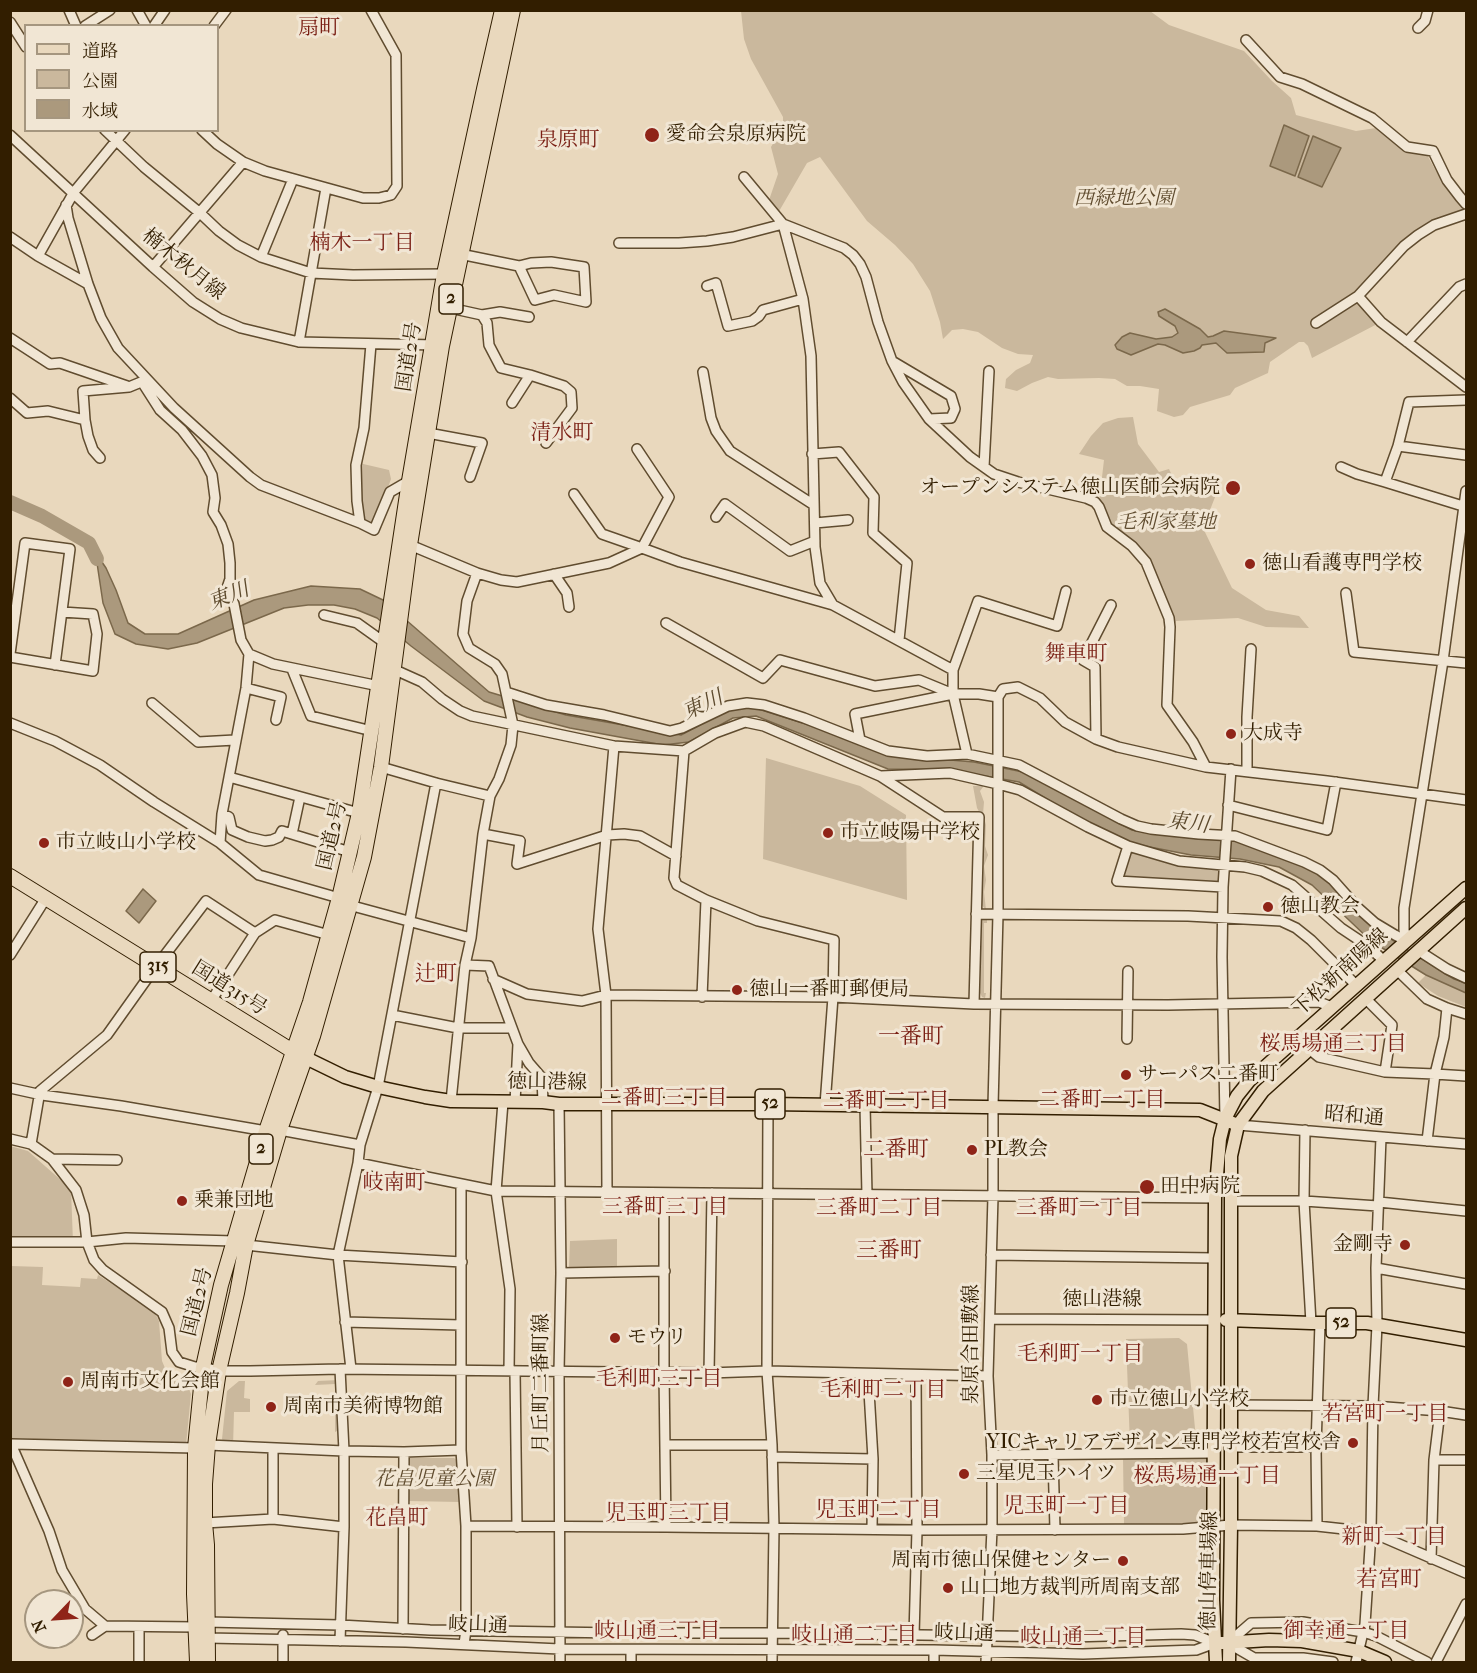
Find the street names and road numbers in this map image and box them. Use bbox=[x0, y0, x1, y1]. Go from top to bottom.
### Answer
street label: 楠木秋月線 bbox=[137, 224, 229, 306]
road number: 2 bbox=[439, 284, 463, 314]
street label: 国道2号 bbox=[393, 320, 427, 394]
street label: 国道2号 bbox=[313, 799, 353, 873]
street label: 下松新南陽線 bbox=[1288, 924, 1394, 1022]
road number: 315 bbox=[140, 952, 176, 982]
street label: 国道315号 bbox=[187, 957, 271, 1021]
street label: 徳山港線 bbox=[507, 1070, 587, 1096]
road number: 52 bbox=[755, 1089, 785, 1119]
street label: 昭和通 bbox=[1323, 1102, 1385, 1132]
road number: 2 bbox=[249, 1134, 273, 1164]
street label: 国道2号 bbox=[178, 1265, 218, 1339]
street label: 泉原合田敷線 bbox=[960, 1284, 984, 1404]
street label: 徳山港線 bbox=[1062, 1288, 1142, 1312]
road number: 52 bbox=[1326, 1308, 1356, 1338]
street label: 月丘町二番町線 bbox=[530, 1313, 554, 1453]
street label: 徳山停車場線 bbox=[1197, 1511, 1223, 1631]
street label: 岐山通 bbox=[448, 1613, 508, 1639]
street label: 岐山通 bbox=[934, 1621, 994, 1647]

